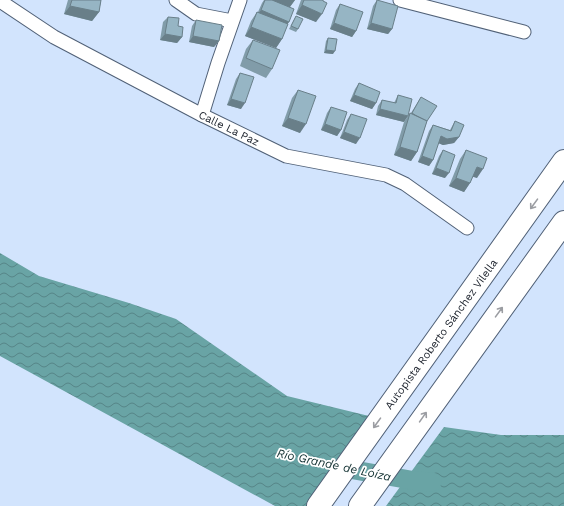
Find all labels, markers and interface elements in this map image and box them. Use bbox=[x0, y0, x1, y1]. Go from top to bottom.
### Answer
street label: Calle La Paz bbox=[196, 108, 261, 149]
one-way arrow bbox=[530, 198, 538, 209]
street label: Autopista Roberto Sánchez Vilella bbox=[383, 257, 500, 412]
one-way arrow bbox=[495, 306, 503, 317]
one-way arrow bbox=[419, 412, 428, 423]
one-way arrow bbox=[373, 418, 381, 429]
water label: Río Grande de Loíza bbox=[276, 446, 393, 484]

